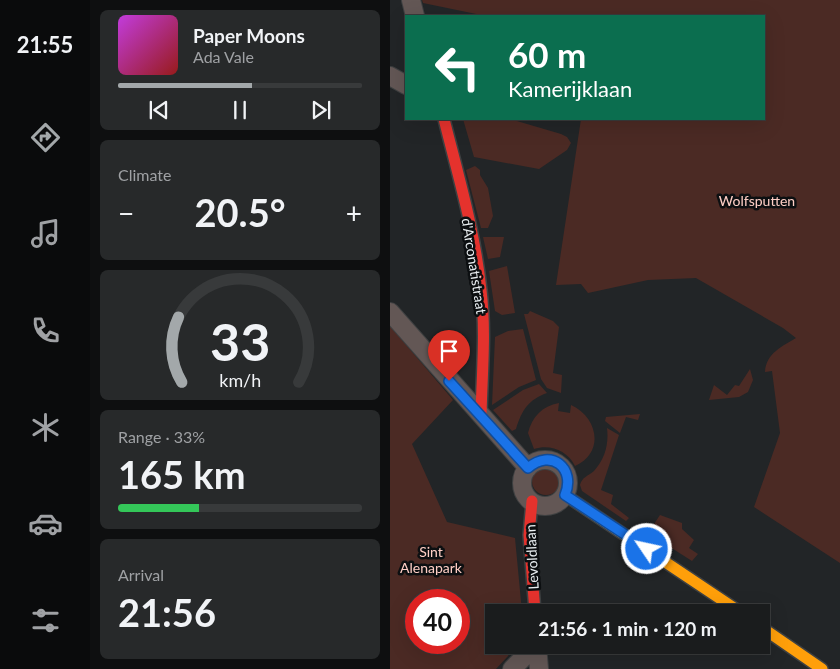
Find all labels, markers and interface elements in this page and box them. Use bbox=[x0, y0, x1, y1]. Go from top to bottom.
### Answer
text: Paper Moons bbox=[193, 24, 305, 47]
text: 21:55 bbox=[17, 31, 73, 58]
text: 60 m bbox=[508, 33, 586, 75]
icon: left bbox=[425, 35, 490, 100]
text: Ada Vale bbox=[193, 47, 254, 66]
text: Kamerijklaan bbox=[508, 75, 632, 102]
icon: previous bbox=[145, 96, 173, 124]
icon: pause bbox=[226, 96, 254, 124]
icon: next bbox=[307, 96, 335, 124]
icon: directions bbox=[28, 120, 63, 155]
text: Climate bbox=[118, 165, 171, 184]
text: 20.5° bbox=[195, 189, 285, 235]
park label: Wolfsputten bbox=[719, 192, 795, 209]
text: − bbox=[118, 196, 134, 230]
text: + bbox=[346, 196, 362, 230]
icon: music bbox=[28, 216, 63, 251]
street label: d'Arconatistraat bbox=[459, 217, 490, 315]
text: 33 bbox=[210, 310, 270, 372]
icon: phone bbox=[28, 313, 63, 348]
pin bbox=[428, 330, 470, 381]
icon: arrive bbox=[435, 337, 463, 365]
text: km/h bbox=[219, 369, 261, 391]
icon: climate bbox=[28, 410, 63, 445]
text: Range · 33% bbox=[118, 427, 205, 446]
text: 165 km bbox=[118, 451, 246, 497]
icon: car bbox=[28, 506, 63, 541]
position arrow bbox=[620, 522, 672, 574]
street label: Levoldlaan bbox=[521, 524, 542, 590]
park label: Sint Alenapark bbox=[400, 543, 463, 576]
text: Arrival bbox=[118, 565, 164, 584]
text: 21:56 bbox=[118, 589, 216, 635]
speed limit sign: 40 bbox=[405, 589, 470, 654]
icon: filters bbox=[28, 603, 63, 638]
text: 21:56 · 1 min · 120 m bbox=[538, 617, 717, 640]

